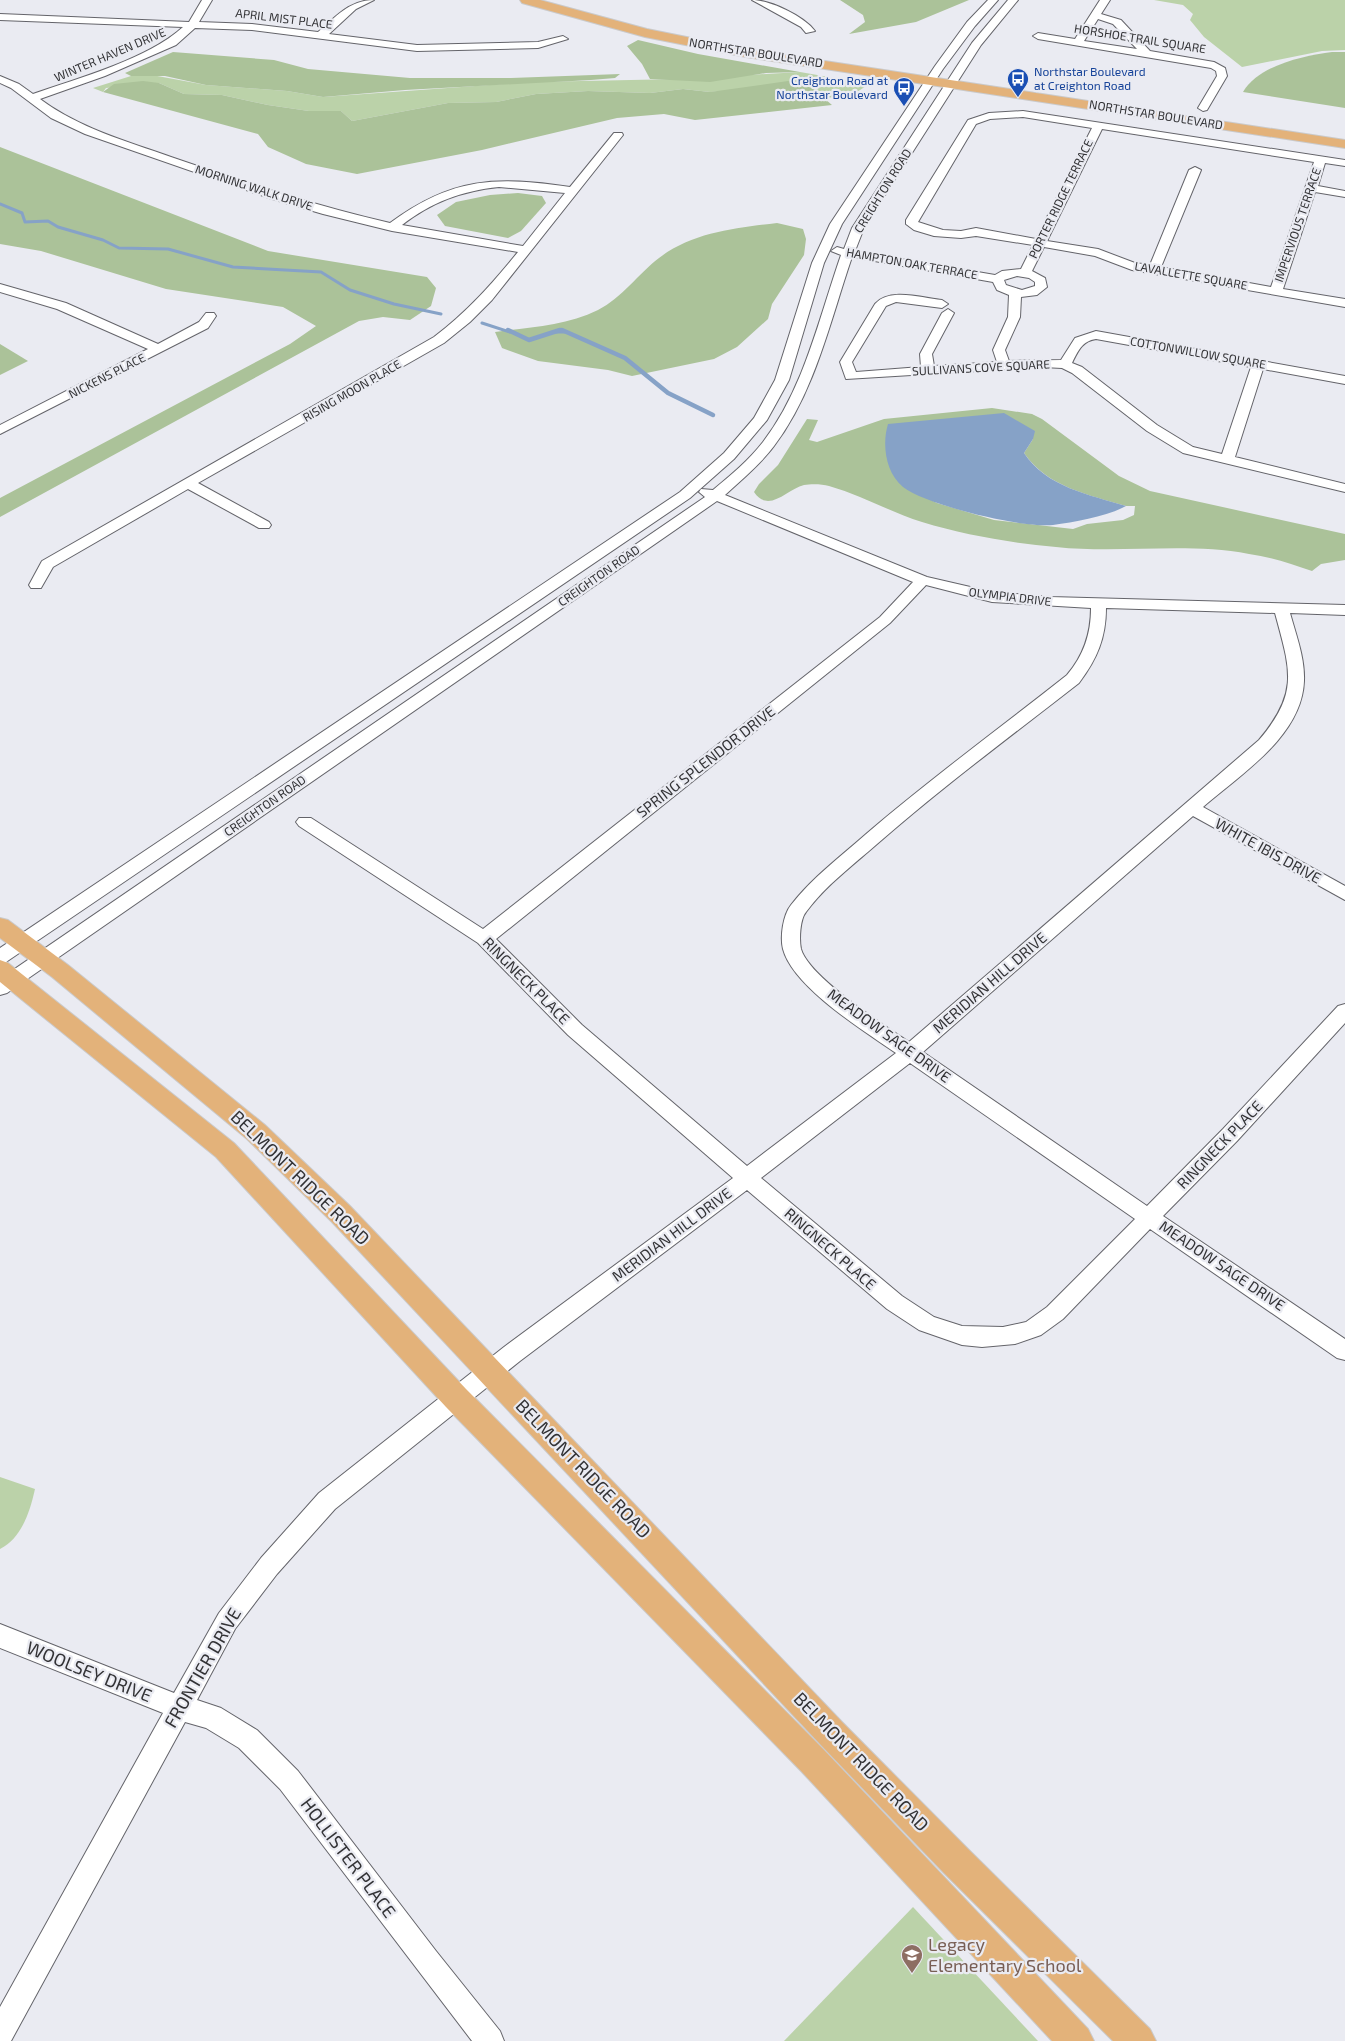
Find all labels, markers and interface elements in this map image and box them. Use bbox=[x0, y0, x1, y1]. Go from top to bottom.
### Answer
street label: APRIL MIST PLACE bbox=[235, 5, 334, 31]
street label: HORSHOE TRAIL SQUARE bbox=[1073, 21, 1207, 56]
street label: WINTER HAVEN DRIVE bbox=[52, 24, 168, 84]
street label: NORTHSTAR BOULEVARD bbox=[688, 35, 824, 70]
place label: Northstar Boulevard at Creighton Road bbox=[1034, 64, 1146, 92]
bus stop icon: Northstar Boulevard at Creighton Road bbox=[1006, 67, 1030, 98]
place label: Creighton Road at Northstar Boulevard bbox=[776, 73, 888, 101]
bus stop icon: Creighton Road at Northstar Boulevard bbox=[892, 76, 916, 107]
street label: NORTHSTAR BOULEVARD bbox=[1088, 97, 1224, 132]
street label: PORTER RIDGE TERRACE bbox=[1025, 136, 1095, 260]
street label: CREIGHTON ROAD bbox=[851, 146, 914, 235]
street label: MORNING WALK DRIVE bbox=[194, 161, 315, 213]
street label: IMPERVIOUS TERRACE bbox=[1271, 165, 1323, 284]
street label: HAMPTON OAK TERRACE bbox=[845, 245, 979, 282]
street label: LAVALLETTE SQUARE bbox=[1134, 258, 1249, 293]
street label: COTTONWILLOW SQUARE bbox=[1129, 333, 1267, 372]
street label: NICKENS PLACE bbox=[66, 350, 148, 400]
street label: RISING MOON PLACE bbox=[300, 356, 403, 424]
street label: SULLIVANS COVE SQUARE bbox=[912, 356, 1051, 379]
street label: CREIGHTON ROAD bbox=[555, 542, 642, 609]
street label: OLYMPIA DRIVE bbox=[968, 584, 1052, 608]
street label: SPRING SPLENDOR DRIVE bbox=[632, 701, 778, 821]
street label: CREIGHTON ROAD bbox=[221, 772, 308, 839]
street label: WHITE IBIS DRIVE bbox=[1212, 814, 1325, 887]
street label: MERIDIAN HILL DRIVE bbox=[929, 928, 1050, 1037]
street label: RINGNECK PLACE bbox=[480, 933, 574, 1027]
street label: MEADOW SAGE DRIVE bbox=[825, 984, 955, 1086]
street label: RINGNECK PLACE bbox=[1173, 1097, 1266, 1192]
street label: BELMONT RIDGE ROAD bbox=[227, 1105, 375, 1249]
street label: MERIDIAN HILL DRIVE bbox=[608, 1183, 735, 1285]
street label: RINGNECK PLACE bbox=[781, 1204, 880, 1293]
street label: MEADOW SAGE DRIVE bbox=[1156, 1216, 1289, 1314]
street label: BELMONT RIDGE ROAD bbox=[512, 1394, 656, 1542]
street label: FRONTIER DRIVE bbox=[159, 1604, 245, 1731]
street label: WOOLSEY DRIVE bbox=[24, 1636, 155, 1706]
street label: BELMONT RIDGE ROAD bbox=[790, 1687, 934, 1835]
street label: HOLLISTER PLACE bbox=[297, 1793, 401, 1922]
place label: Legacy Elementary School bbox=[928, 1933, 1082, 1976]
school or university icon: Legacy Elementary School bbox=[900, 1943, 924, 1974]

